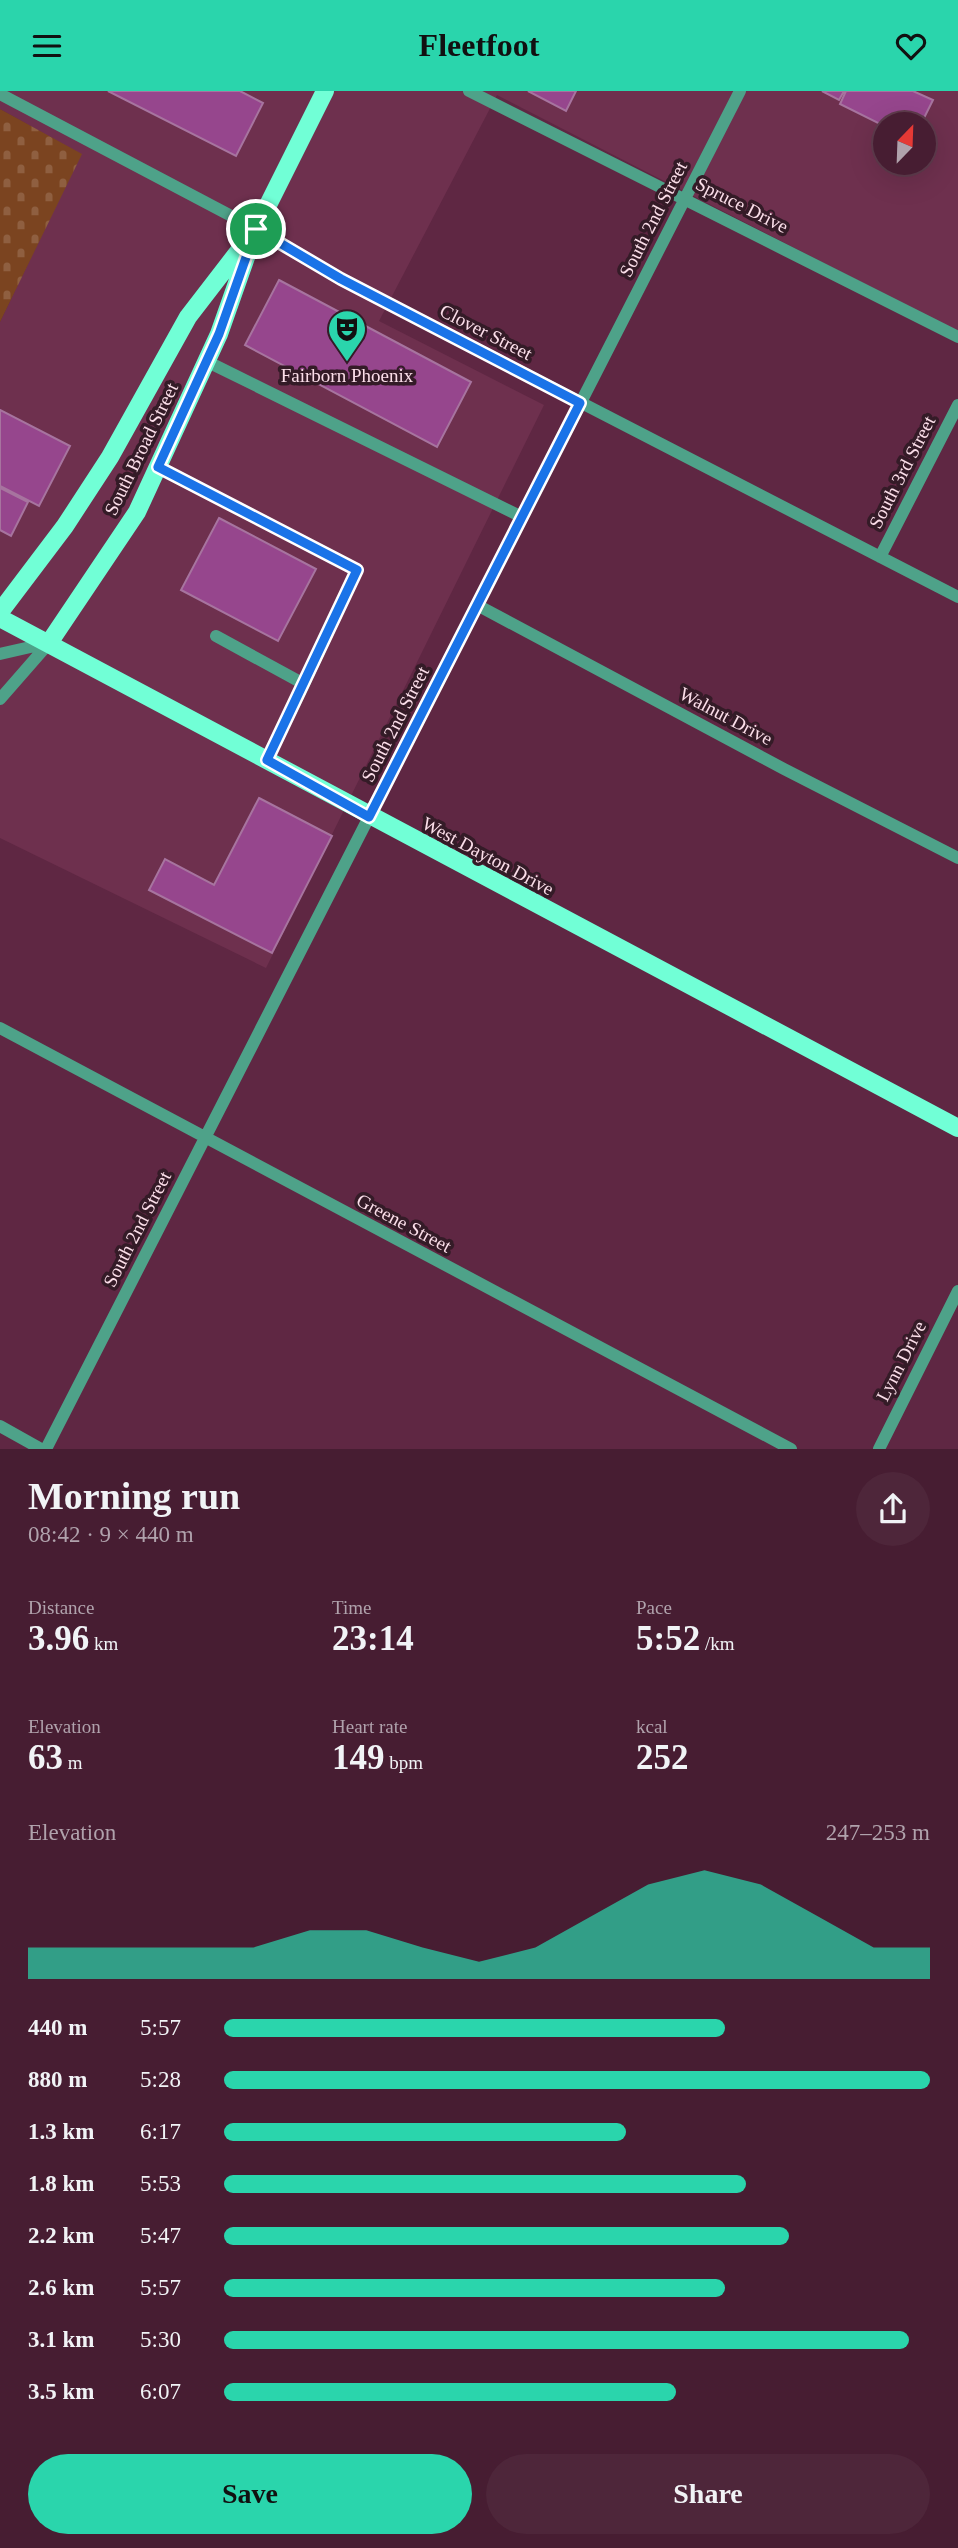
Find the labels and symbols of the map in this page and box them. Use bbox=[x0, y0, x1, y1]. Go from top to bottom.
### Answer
north arrow bbox=[873, 112, 936, 175]
street label: South 2nd Street bbox=[615, 157, 691, 280]
street label: Spruce Drive bbox=[692, 173, 792, 237]
pin bbox=[226, 199, 286, 259]
street label: Clover Street bbox=[436, 300, 536, 365]
theatre icon: Fairborn Phoenix bbox=[326, 308, 368, 363]
place label: Fairborn Phoenix bbox=[281, 365, 414, 386]
street label: South Broad Street bbox=[100, 379, 182, 519]
street label: South 3rd Street bbox=[865, 412, 940, 532]
street label: South 2nd Street bbox=[357, 662, 433, 785]
street label: Walnut Drive bbox=[676, 683, 776, 749]
street label: West Dayton Drive bbox=[419, 812, 557, 900]
street label: South 2nd Street bbox=[99, 1167, 175, 1290]
street label: Greene Street bbox=[353, 1189, 455, 1257]
street label: Lynn Drive bbox=[872, 1317, 930, 1405]

